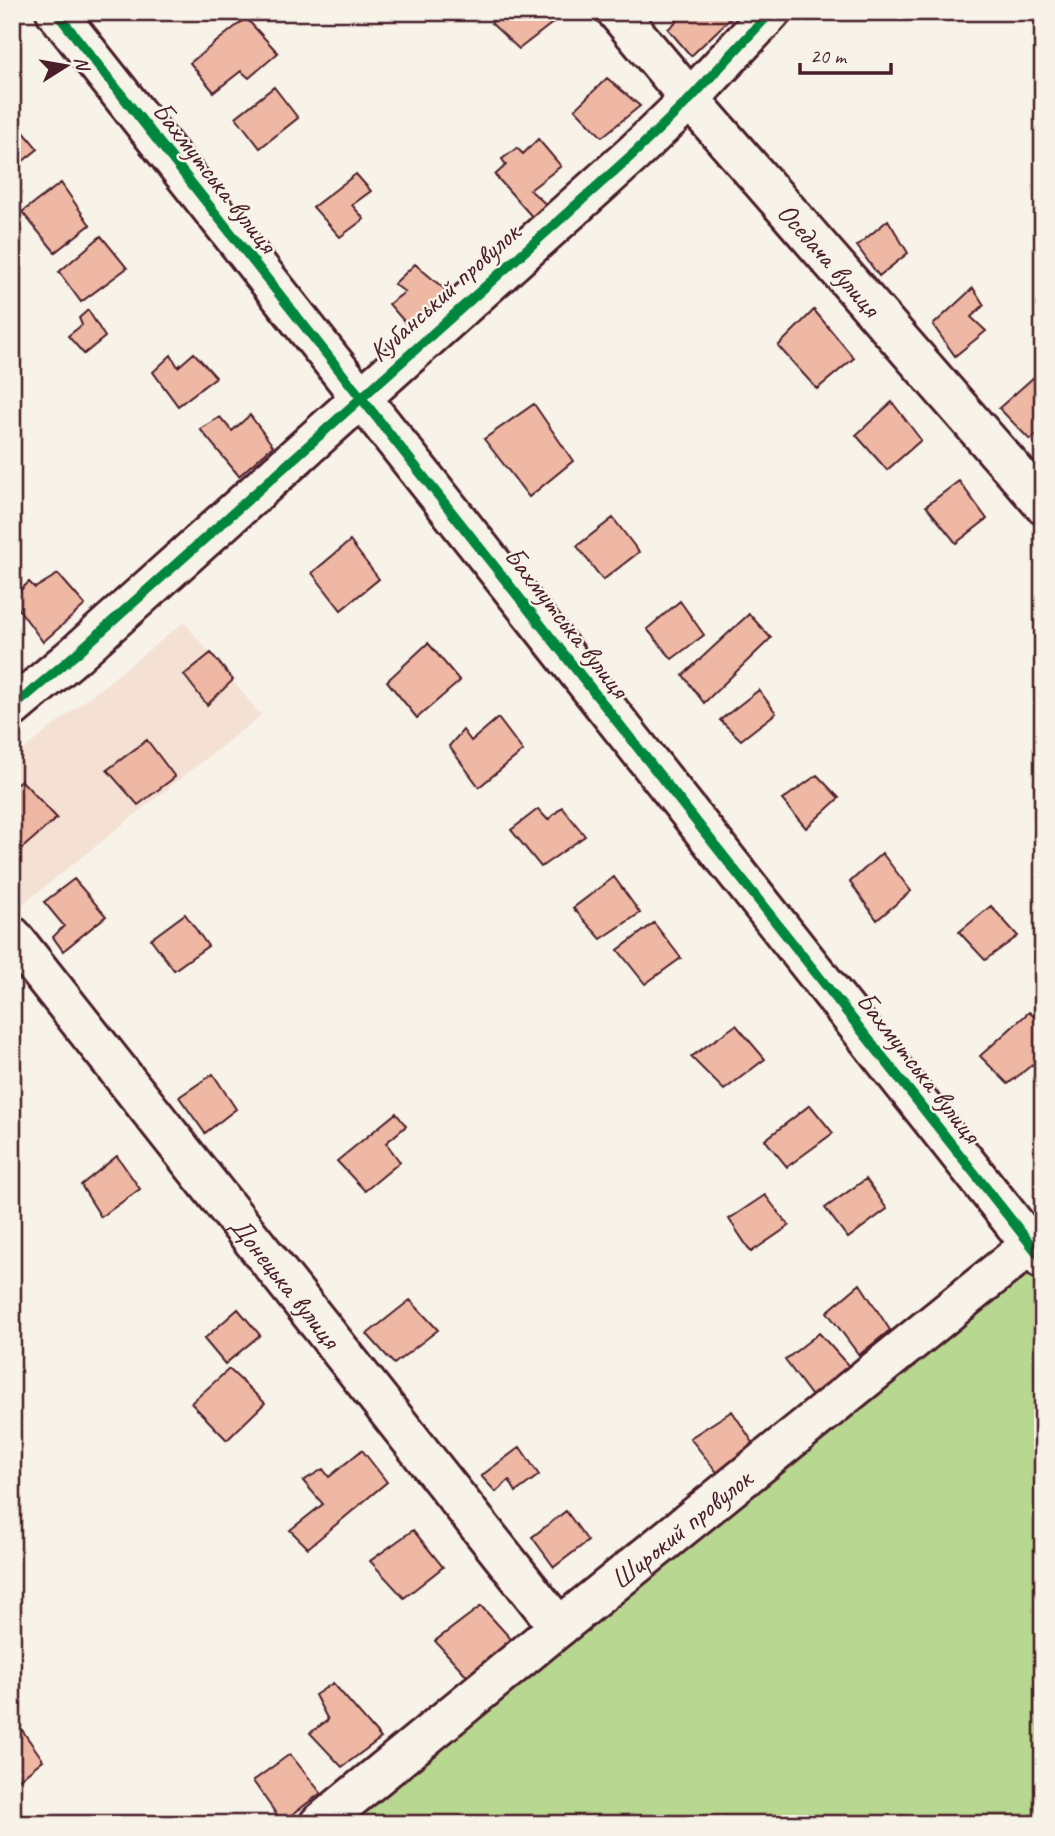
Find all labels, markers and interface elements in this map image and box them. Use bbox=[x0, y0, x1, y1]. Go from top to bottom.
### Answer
north arrow bbox=[32, 32, 102, 102]
scale bar bbox=[800, 32, 890, 76]
text: 20 m bbox=[810, 43, 848, 69]
text: N bbox=[69, 55, 95, 74]
street label: Бахмутська вулиця bbox=[145, 94, 287, 262]
street label: Оседача вулиця bbox=[770, 195, 890, 325]
street label: Кубанський провулок bbox=[361, 213, 529, 369]
street label: Бахмутська вулиця bbox=[497, 539, 639, 707]
street label: Бахмутська вулиця bbox=[849, 984, 991, 1152]
street label: Донецька вулиця bbox=[223, 1209, 350, 1357]
street label: Широкий провулок bbox=[603, 1459, 760, 1596]

